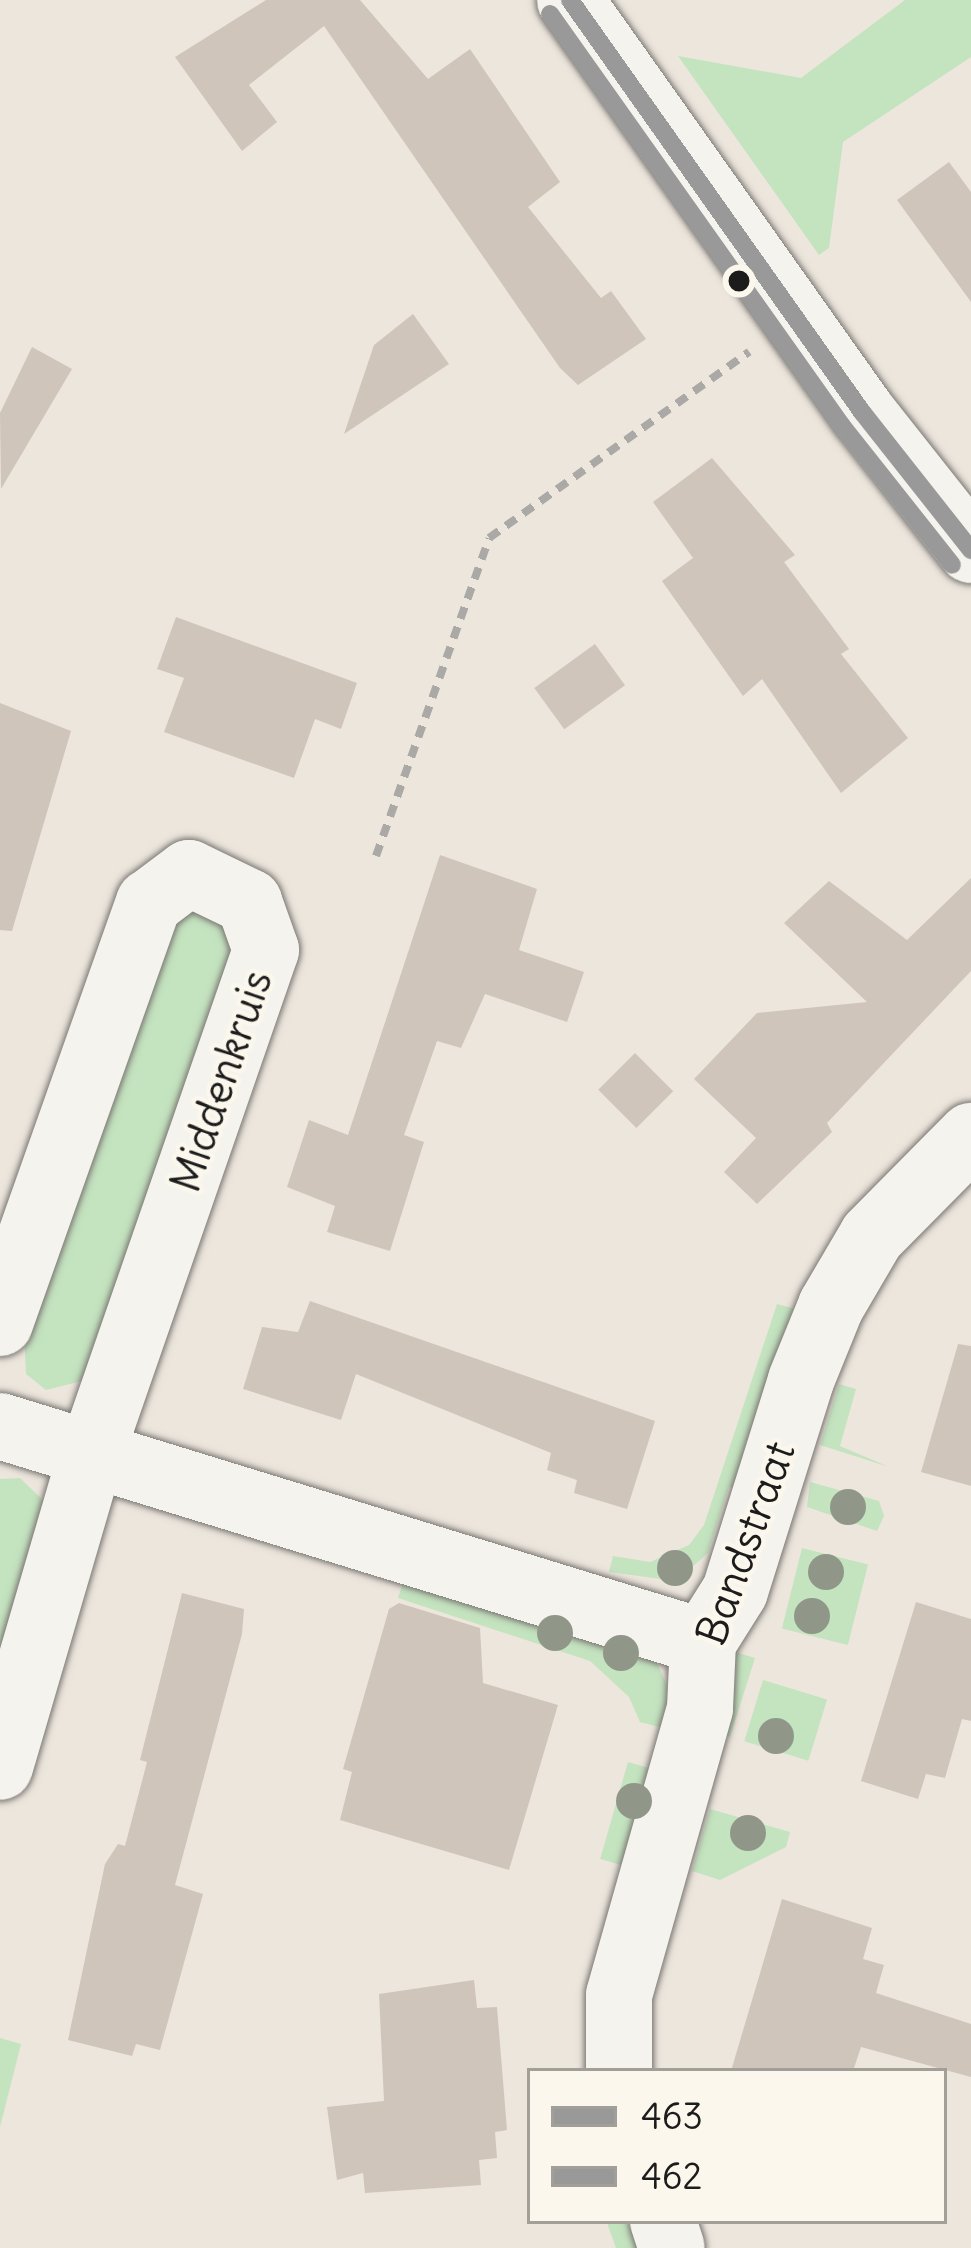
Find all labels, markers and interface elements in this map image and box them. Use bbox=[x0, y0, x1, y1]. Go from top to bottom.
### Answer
unlabelled marker bbox=[728, 270, 750, 292]
street label: Middenkruis bbox=[160, 964, 282, 1198]
street label: Bandstraat bbox=[685, 1435, 805, 1651]
legend bbox=[527, 2068, 947, 2224]
text: 463 bbox=[641, 2094, 703, 2139]
text: 462 bbox=[641, 2154, 702, 2199]

